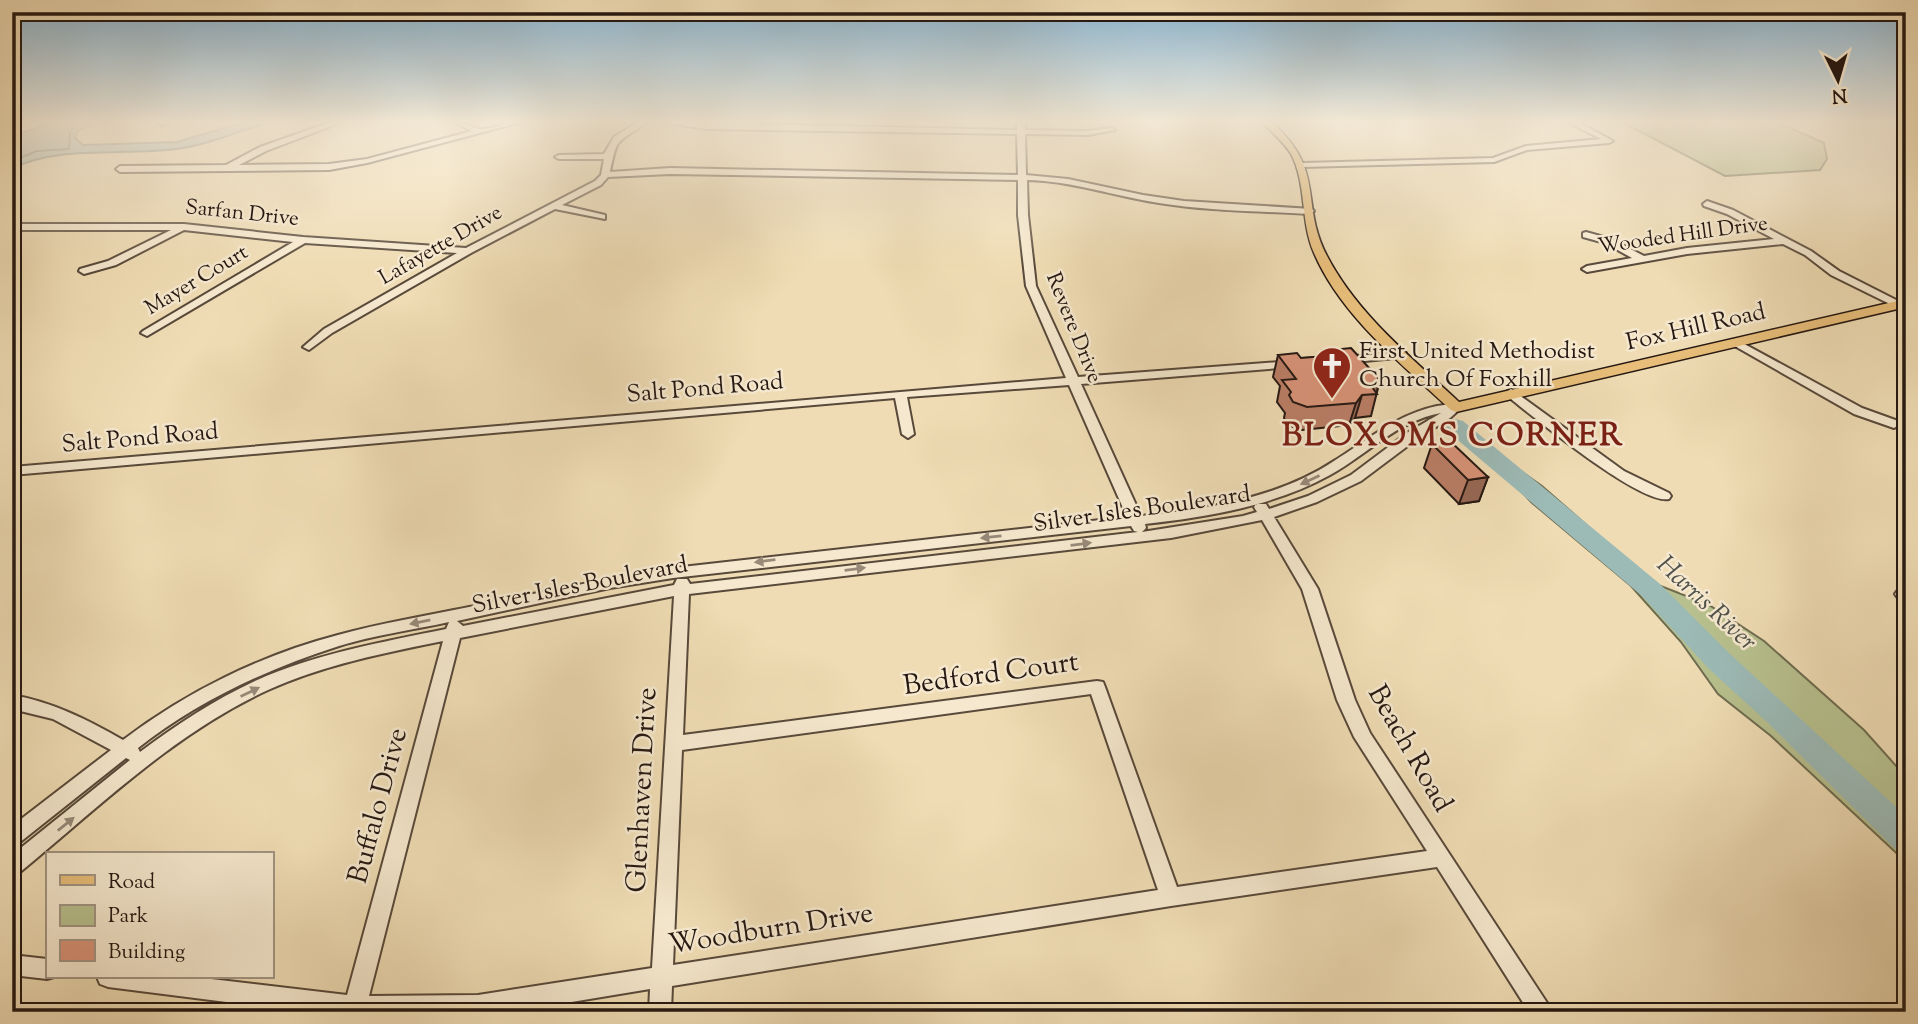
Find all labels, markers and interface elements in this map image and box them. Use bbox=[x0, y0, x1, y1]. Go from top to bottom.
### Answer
north arrow bbox=[1802, 46, 1872, 116]
text: N bbox=[1831, 80, 1848, 109]
street label: Sarfan Drive bbox=[184, 193, 300, 235]
street label: Lafayette Drive bbox=[374, 199, 508, 293]
street label: Wooded Hill Drive bbox=[1596, 209, 1770, 263]
street label: Mayer Court bbox=[140, 238, 254, 324]
street label: Revere Drive bbox=[1037, 268, 1109, 388]
street label: Fox Hill Road bbox=[1623, 295, 1770, 361]
place label: First United Methodist Church Of Foxhill bbox=[1359, 335, 1595, 397]
church icon: First United Methodist Church Of Foxhill bbox=[1311, 345, 1353, 400]
street label: Salt Pond Road bbox=[625, 365, 785, 413]
district label: BLOXOMS CORNER bbox=[1282, 414, 1624, 460]
street label: Salt Pond Road bbox=[60, 415, 220, 463]
one-way arrow bbox=[1300, 474, 1320, 486]
street label: Silver Isles Boulevard bbox=[1031, 478, 1253, 542]
one-way arrow bbox=[980, 532, 1002, 543]
one-way arrow bbox=[1070, 538, 1092, 549]
street label: Silver Isles Boulevard bbox=[469, 548, 691, 624]
water label: Harris River bbox=[1648, 548, 1764, 660]
one-way arrow bbox=[754, 556, 776, 567]
one-way arrow bbox=[844, 563, 866, 574]
one-way arrow bbox=[409, 617, 431, 628]
street label: Bedford Court bbox=[901, 643, 1082, 707]
street label: Beach Road bbox=[1356, 678, 1462, 820]
one-way arrow bbox=[240, 686, 260, 697]
street label: Glenhaven Drive bbox=[618, 686, 668, 894]
street label: Buffalo Drive bbox=[339, 724, 419, 888]
one-way arrow bbox=[56, 817, 74, 832]
legend bbox=[46, 852, 273, 978]
text: Road bbox=[108, 868, 155, 898]
street label: Woodburn Drive bbox=[666, 894, 876, 966]
text: Park bbox=[108, 902, 149, 932]
text: Building bbox=[108, 938, 185, 968]

